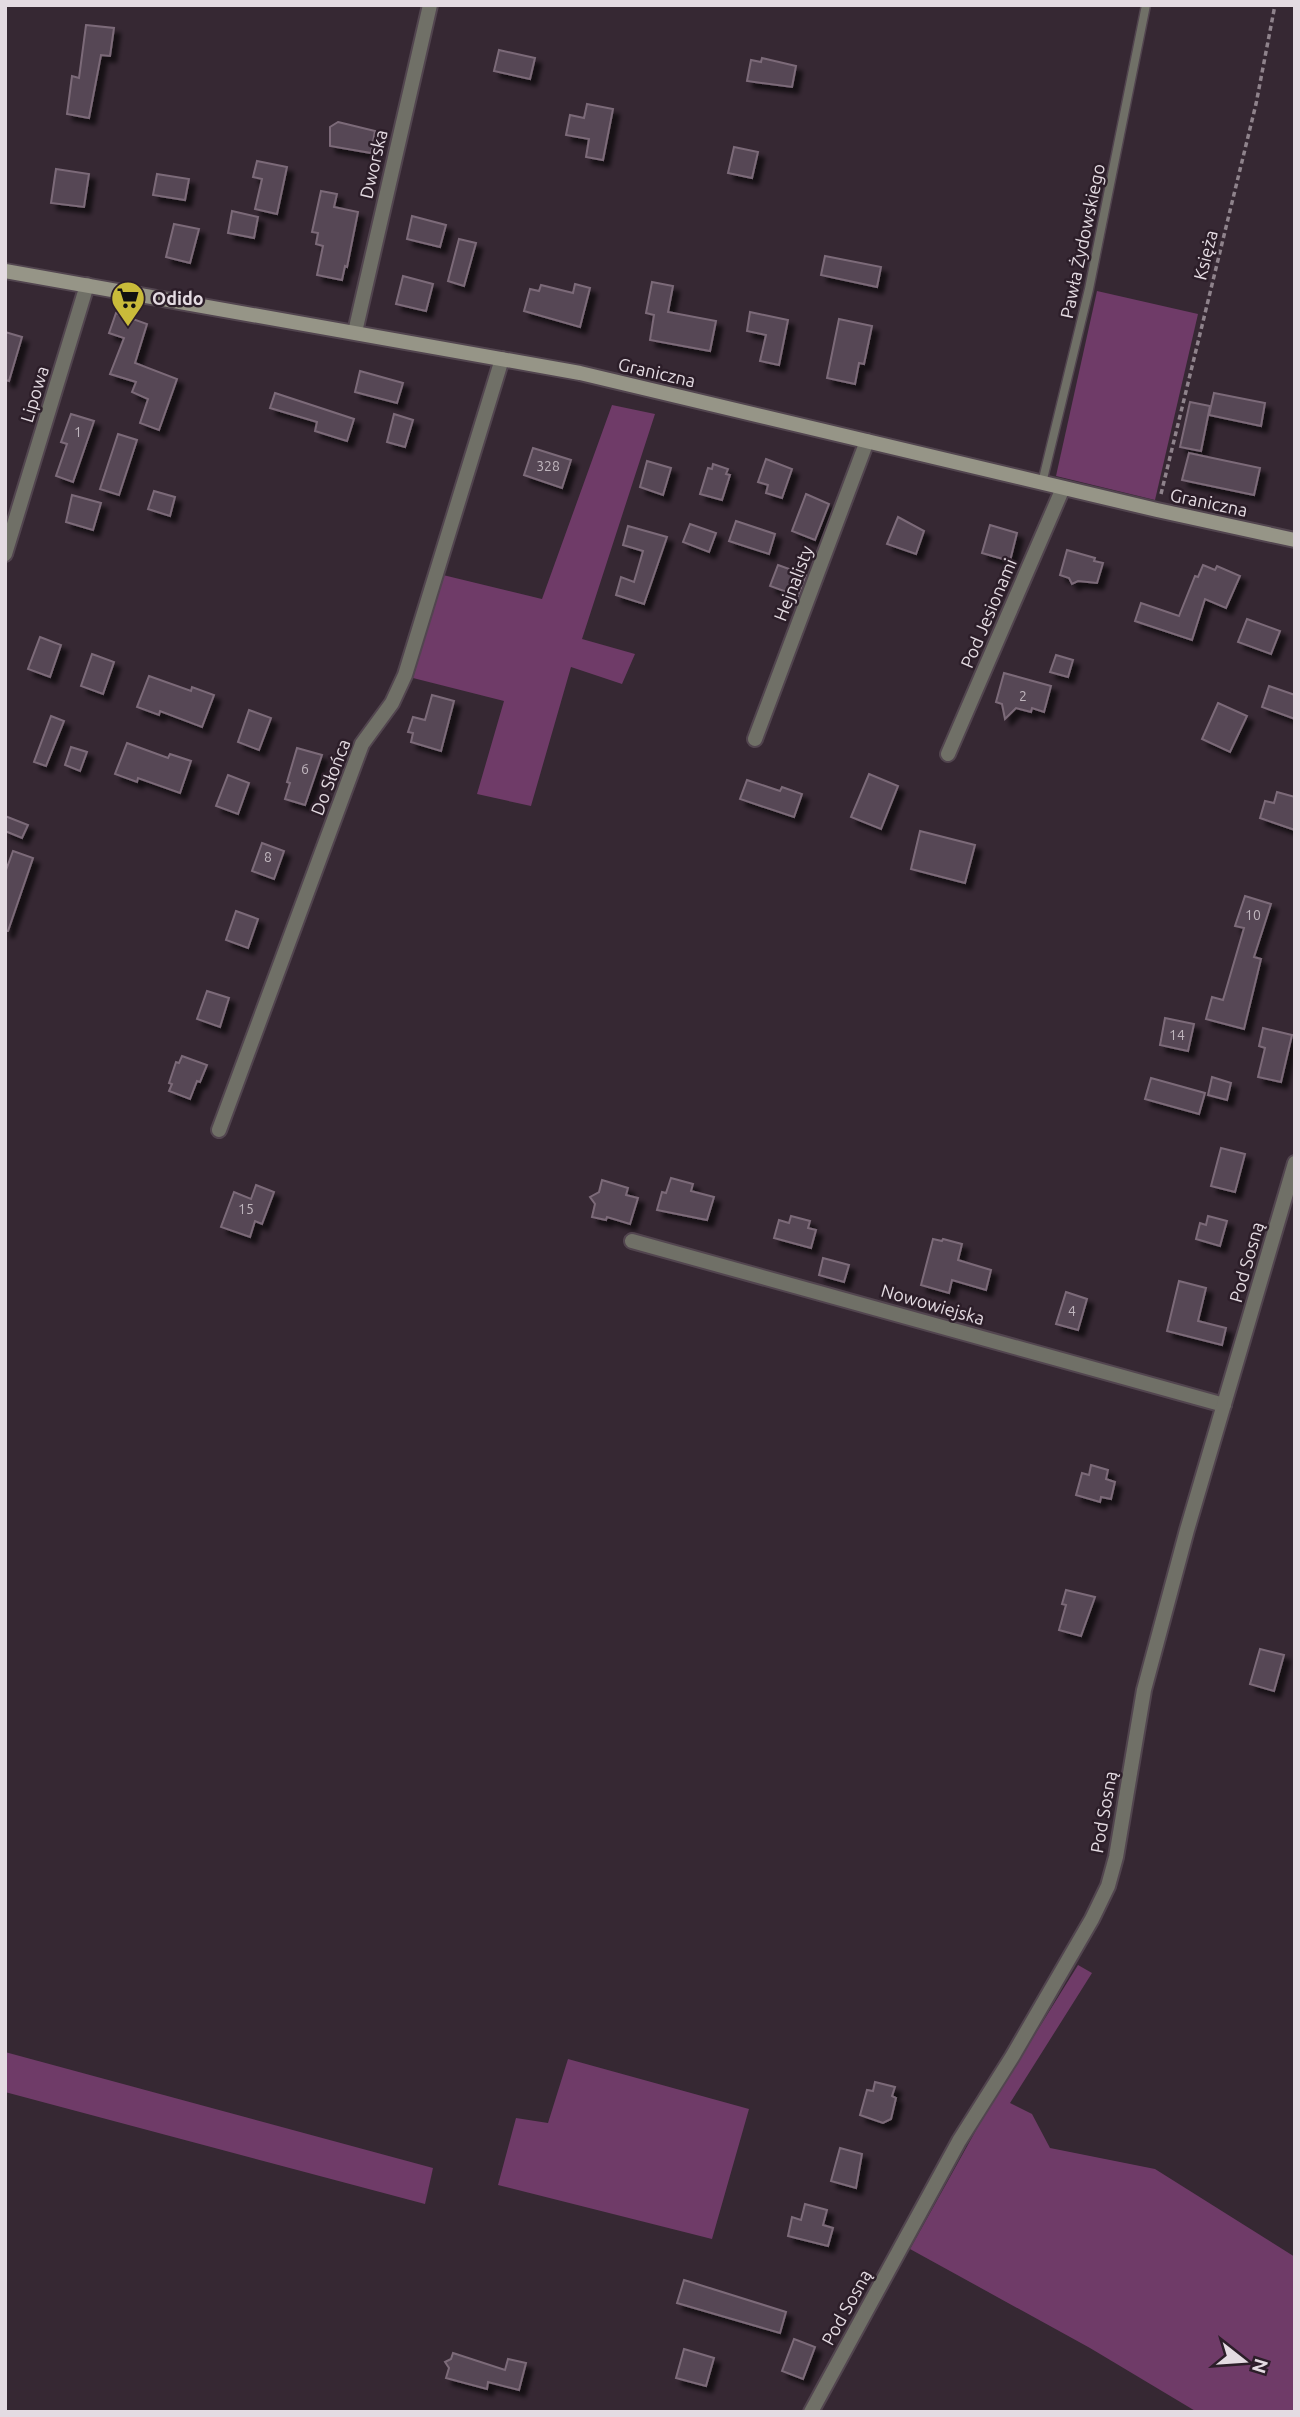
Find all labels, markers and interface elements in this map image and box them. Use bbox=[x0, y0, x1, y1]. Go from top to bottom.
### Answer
street label: Dworska bbox=[355, 128, 391, 200]
street label: Pawła Żydowskiego bbox=[1056, 162, 1108, 320]
street label: Księża bbox=[1189, 228, 1221, 282]
supermarket icon: Odido bbox=[109, 279, 147, 328]
place label: Odido bbox=[152, 288, 204, 308]
street label: Graniczna bbox=[616, 353, 698, 391]
street label: Lipowa bbox=[16, 363, 52, 425]
house number: 1 bbox=[74, 424, 82, 440]
house number: 328 bbox=[536, 458, 560, 474]
street label: Graniczna bbox=[1168, 484, 1250, 520]
street label: Hejnalisty bbox=[769, 542, 817, 623]
street label: Pod Jesionami bbox=[956, 555, 1020, 671]
house number: 2 bbox=[1019, 688, 1027, 704]
street label: Do Słońca bbox=[306, 736, 354, 818]
house number: 6 bbox=[301, 761, 309, 777]
house number: 8 bbox=[264, 849, 272, 865]
house number: 10 bbox=[1245, 907, 1261, 923]
house number: 14 bbox=[1169, 1027, 1185, 1043]
house number: 15 bbox=[238, 1201, 254, 1217]
street label: Pod Sosną bbox=[1225, 1219, 1267, 1305]
street label: Nowowiejska bbox=[879, 1280, 987, 1328]
house number: 4 bbox=[1068, 1303, 1076, 1319]
street label: Pod Sosną bbox=[1086, 1769, 1120, 1855]
street label: Pod Sosną bbox=[817, 2266, 875, 2348]
north arrow bbox=[1209, 2326, 1279, 2396]
text: N bbox=[1248, 2356, 1273, 2376]

